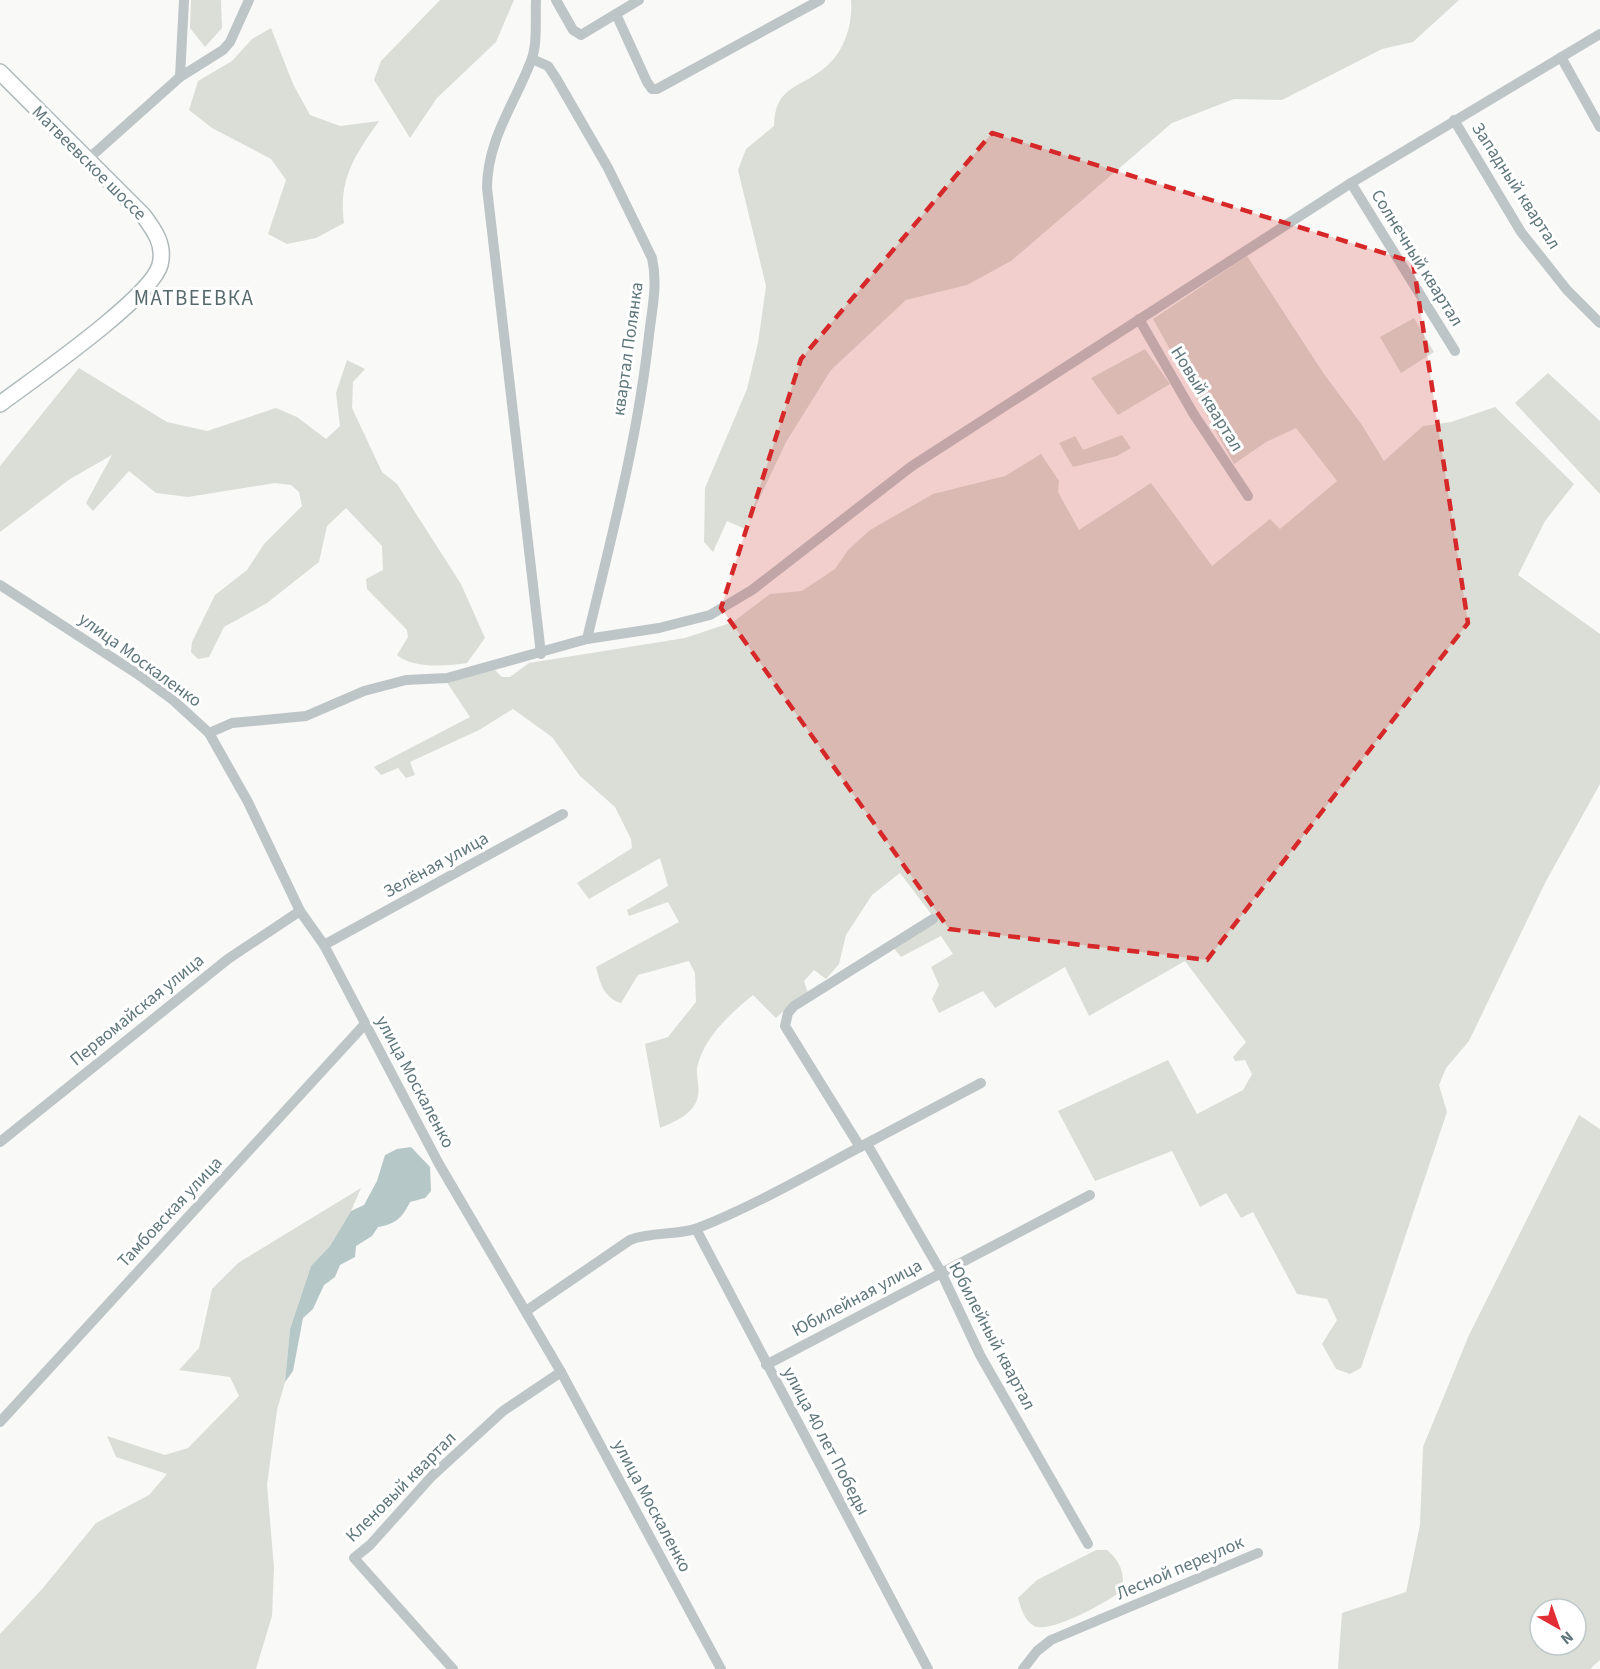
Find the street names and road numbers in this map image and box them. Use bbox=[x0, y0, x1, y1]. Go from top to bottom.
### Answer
street label: Матвеевское шоссе bbox=[26, 100, 152, 226]
street label: Западный квартал bbox=[1465, 118, 1567, 254]
street label: Солнечный квартал bbox=[1365, 185, 1469, 331]
street label: квартал Полянка bbox=[606, 280, 650, 418]
street label: Новый квартал bbox=[1165, 342, 1249, 456]
street label: улица Москаленко bbox=[73, 607, 207, 713]
street label: Зелёная улица bbox=[379, 826, 493, 904]
street label: Первомайская улица bbox=[65, 948, 209, 1072]
street label: улица Москаленко bbox=[370, 1011, 460, 1153]
street label: Тамбовская улица bbox=[112, 1151, 228, 1273]
street label: Юбилейная улица bbox=[787, 1253, 927, 1343]
street label: Юбилейный квартал bbox=[942, 1258, 1042, 1414]
street label: улица 40 лет Победы bbox=[776, 1363, 876, 1519]
street label: Кленовый квартал bbox=[340, 1426, 462, 1548]
street label: улица Москаленко bbox=[607, 1435, 697, 1577]
street label: Лесной переулок bbox=[1112, 1530, 1248, 1606]

